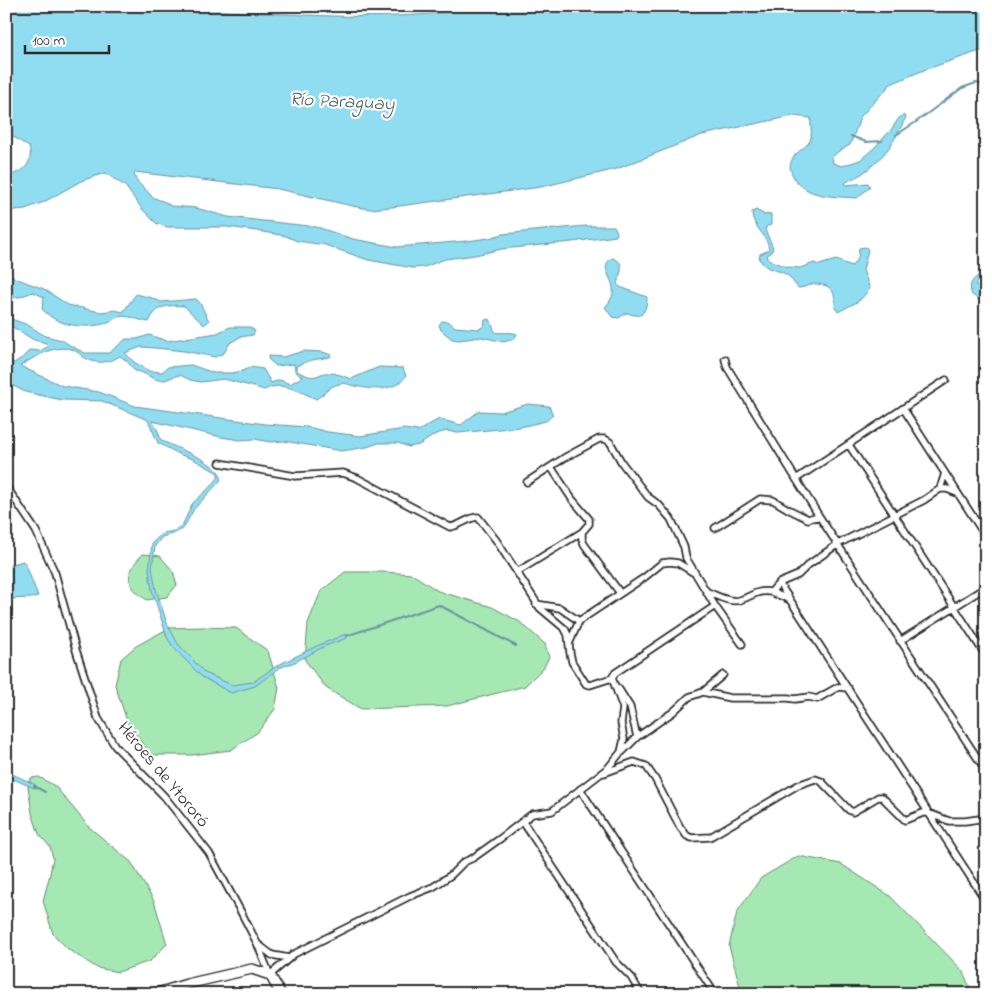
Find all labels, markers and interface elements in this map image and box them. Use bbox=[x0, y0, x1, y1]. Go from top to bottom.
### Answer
scale bar bbox=[25, 22, 109, 54]
text: 100 m bbox=[32, 30, 65, 52]
water label: Río Paraguay bbox=[289, 86, 395, 120]
street label: Héroes de Ytororó bbox=[110, 717, 215, 834]

